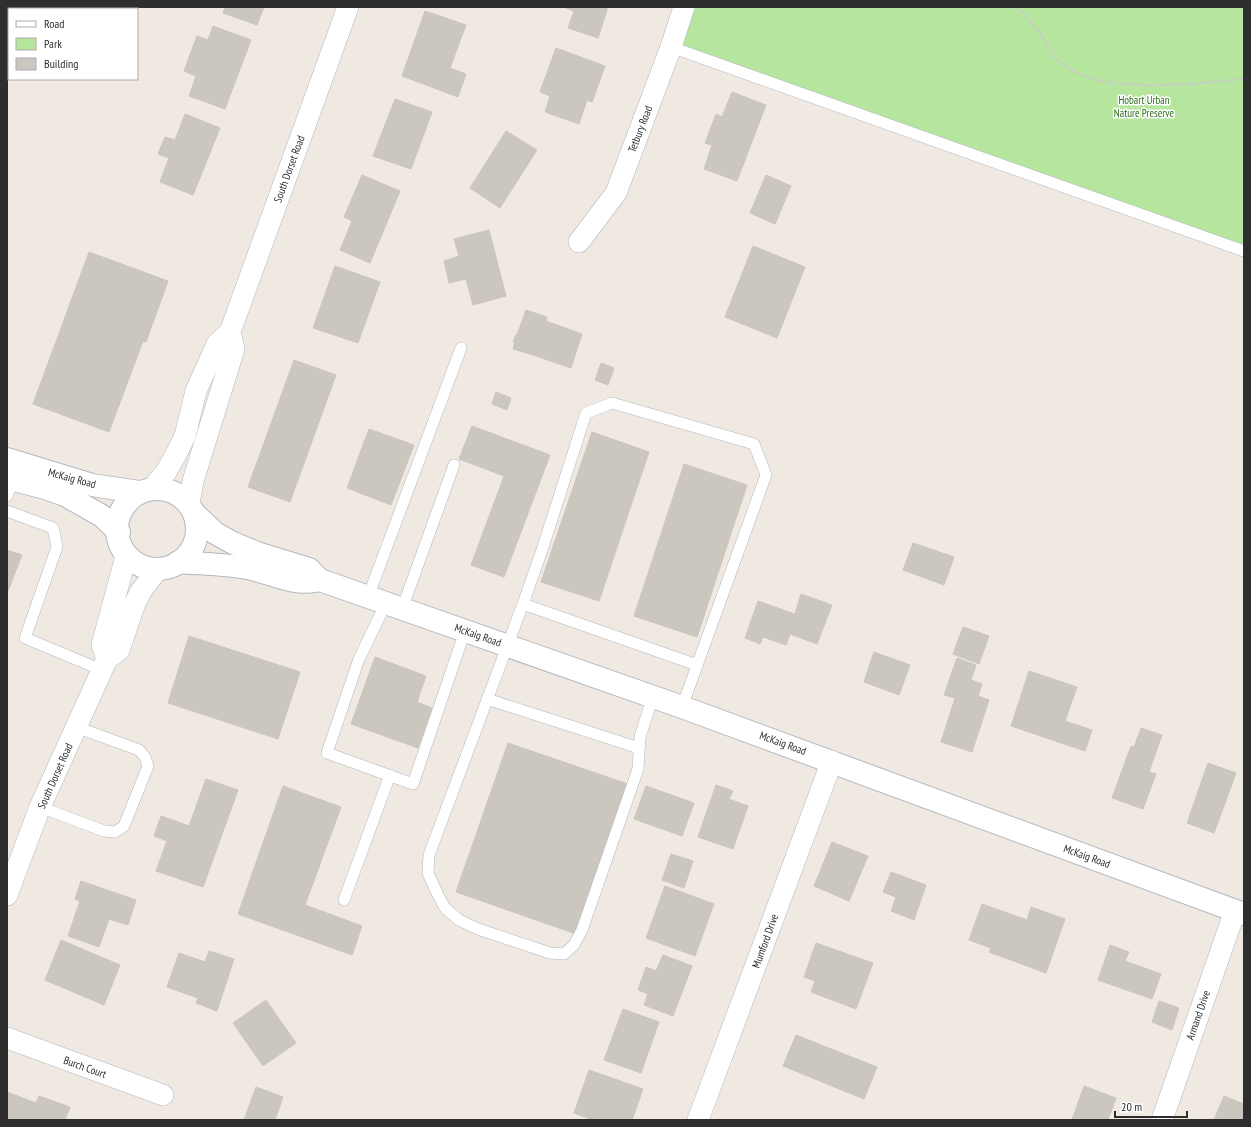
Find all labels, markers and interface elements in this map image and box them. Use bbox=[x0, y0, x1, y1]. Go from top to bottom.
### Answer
legend bbox=[8, 8, 138, 80]
text: Road bbox=[44, 16, 64, 31]
text: Park bbox=[44, 36, 62, 51]
text: Building bbox=[44, 56, 79, 71]
park label: Hobart Urban Nature Preserve bbox=[1114, 93, 1175, 120]
street label: Tetbury Road bbox=[625, 103, 655, 154]
street label: South Dorset Road bbox=[270, 133, 308, 204]
street label: McKaig Road bbox=[47, 465, 98, 491]
street label: McKaig Road bbox=[453, 620, 504, 650]
street label: McKaig Road bbox=[758, 728, 809, 758]
street label: South Dorset Road bbox=[34, 741, 76, 811]
street label: McKaig Road bbox=[1062, 841, 1113, 871]
street label: Mumford Drive bbox=[749, 912, 781, 970]
street label: Armand Drive bbox=[1183, 988, 1213, 1042]
street label: Burch Court bbox=[62, 1053, 108, 1081]
scale bar bbox=[1115, 1093, 1187, 1119]
text: 20 m bbox=[1121, 1099, 1142, 1114]

